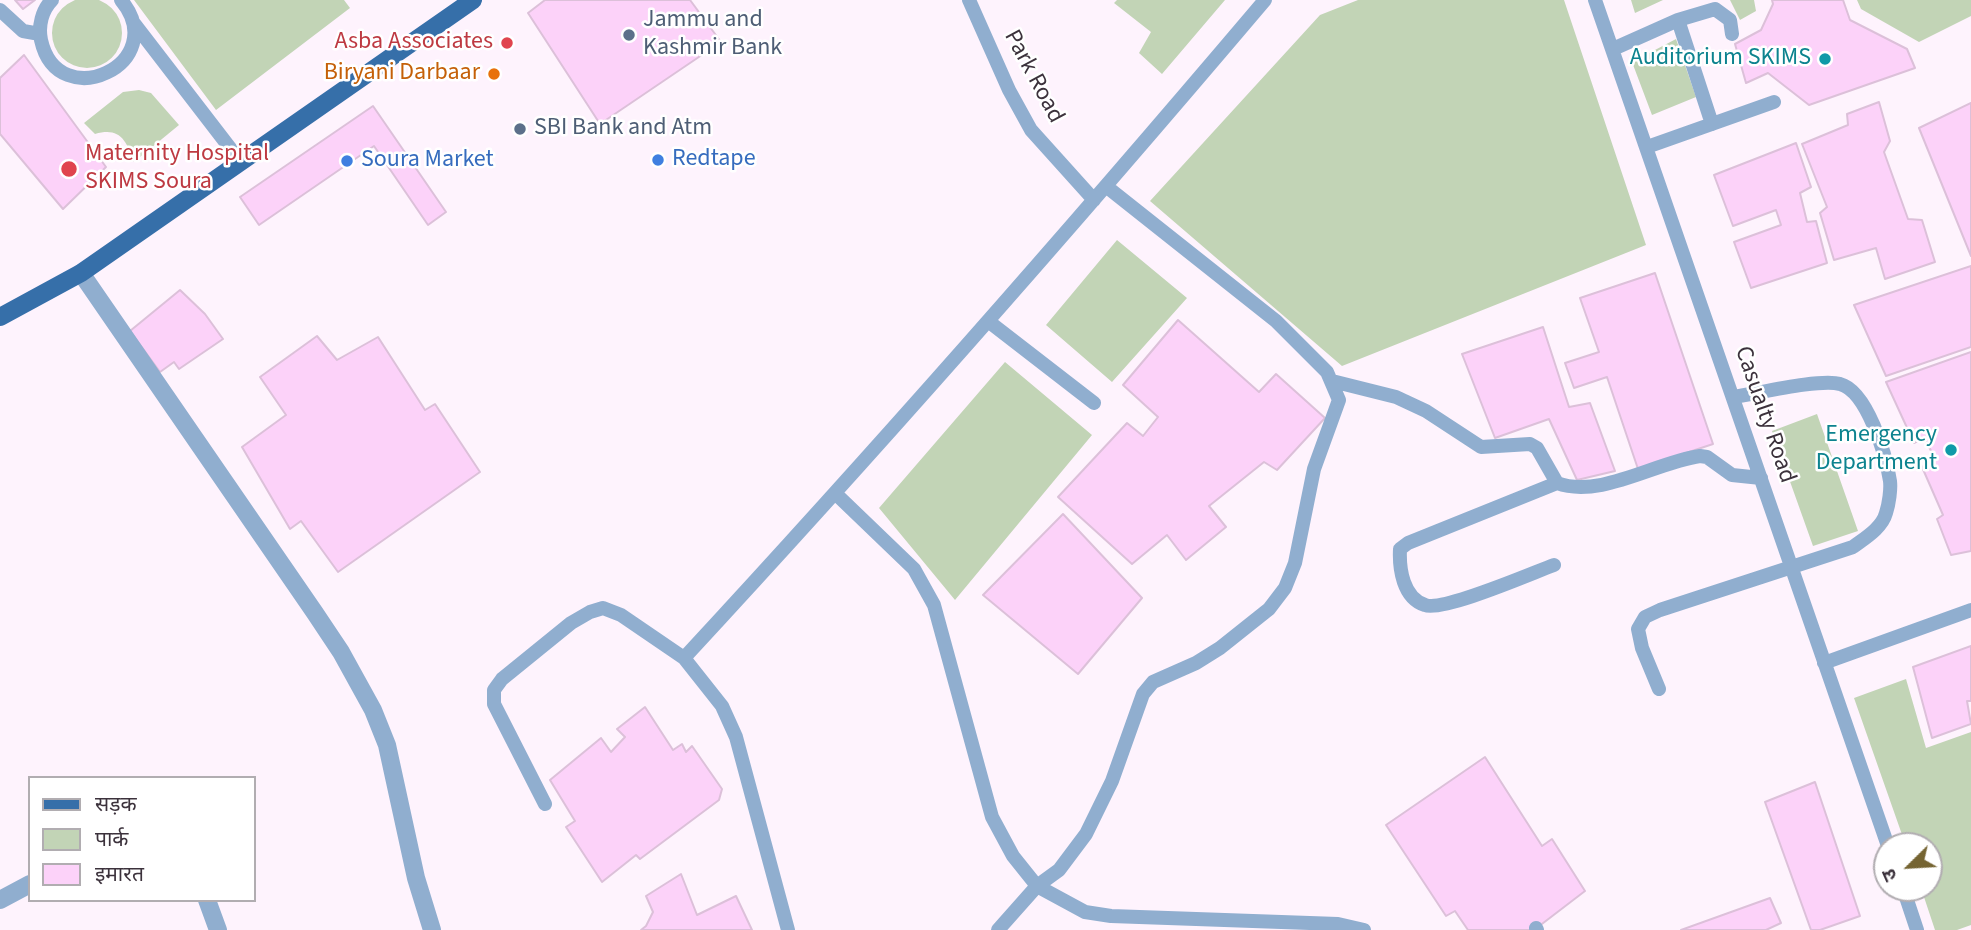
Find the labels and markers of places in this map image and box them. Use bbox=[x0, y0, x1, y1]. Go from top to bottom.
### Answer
place label: Jammu and Kashmir Bank bbox=[643, 7, 782, 63]
marker: Jammu and Kashmir Bank bbox=[621, 27, 637, 43]
place label: Asba Associates bbox=[334, 29, 493, 57]
marker: Asba Associates bbox=[499, 35, 515, 51]
place label: Auditorium SKIMS bbox=[1630, 45, 1811, 73]
marker: Auditorium SKIMS bbox=[1817, 51, 1833, 67]
place label: Biryani Darbaar bbox=[324, 60, 480, 88]
marker: Biryani Darbaar bbox=[486, 66, 502, 82]
place label: SBI Bank and Atm bbox=[534, 115, 712, 143]
marker: SBI Bank and Atm bbox=[512, 121, 528, 137]
place label: Maternity Hospital SKIMS Soura bbox=[85, 141, 269, 197]
place label: Redtape bbox=[672, 146, 756, 174]
place label: Soura Market bbox=[361, 147, 494, 175]
marker: Redtape bbox=[650, 152, 666, 168]
marker: Soura Market bbox=[339, 153, 355, 169]
marker: Maternity Hospital SKIMS Soura bbox=[59, 159, 79, 179]
place label: Emergency Department bbox=[1816, 422, 1937, 478]
marker: Emergency Department bbox=[1943, 442, 1959, 458]

